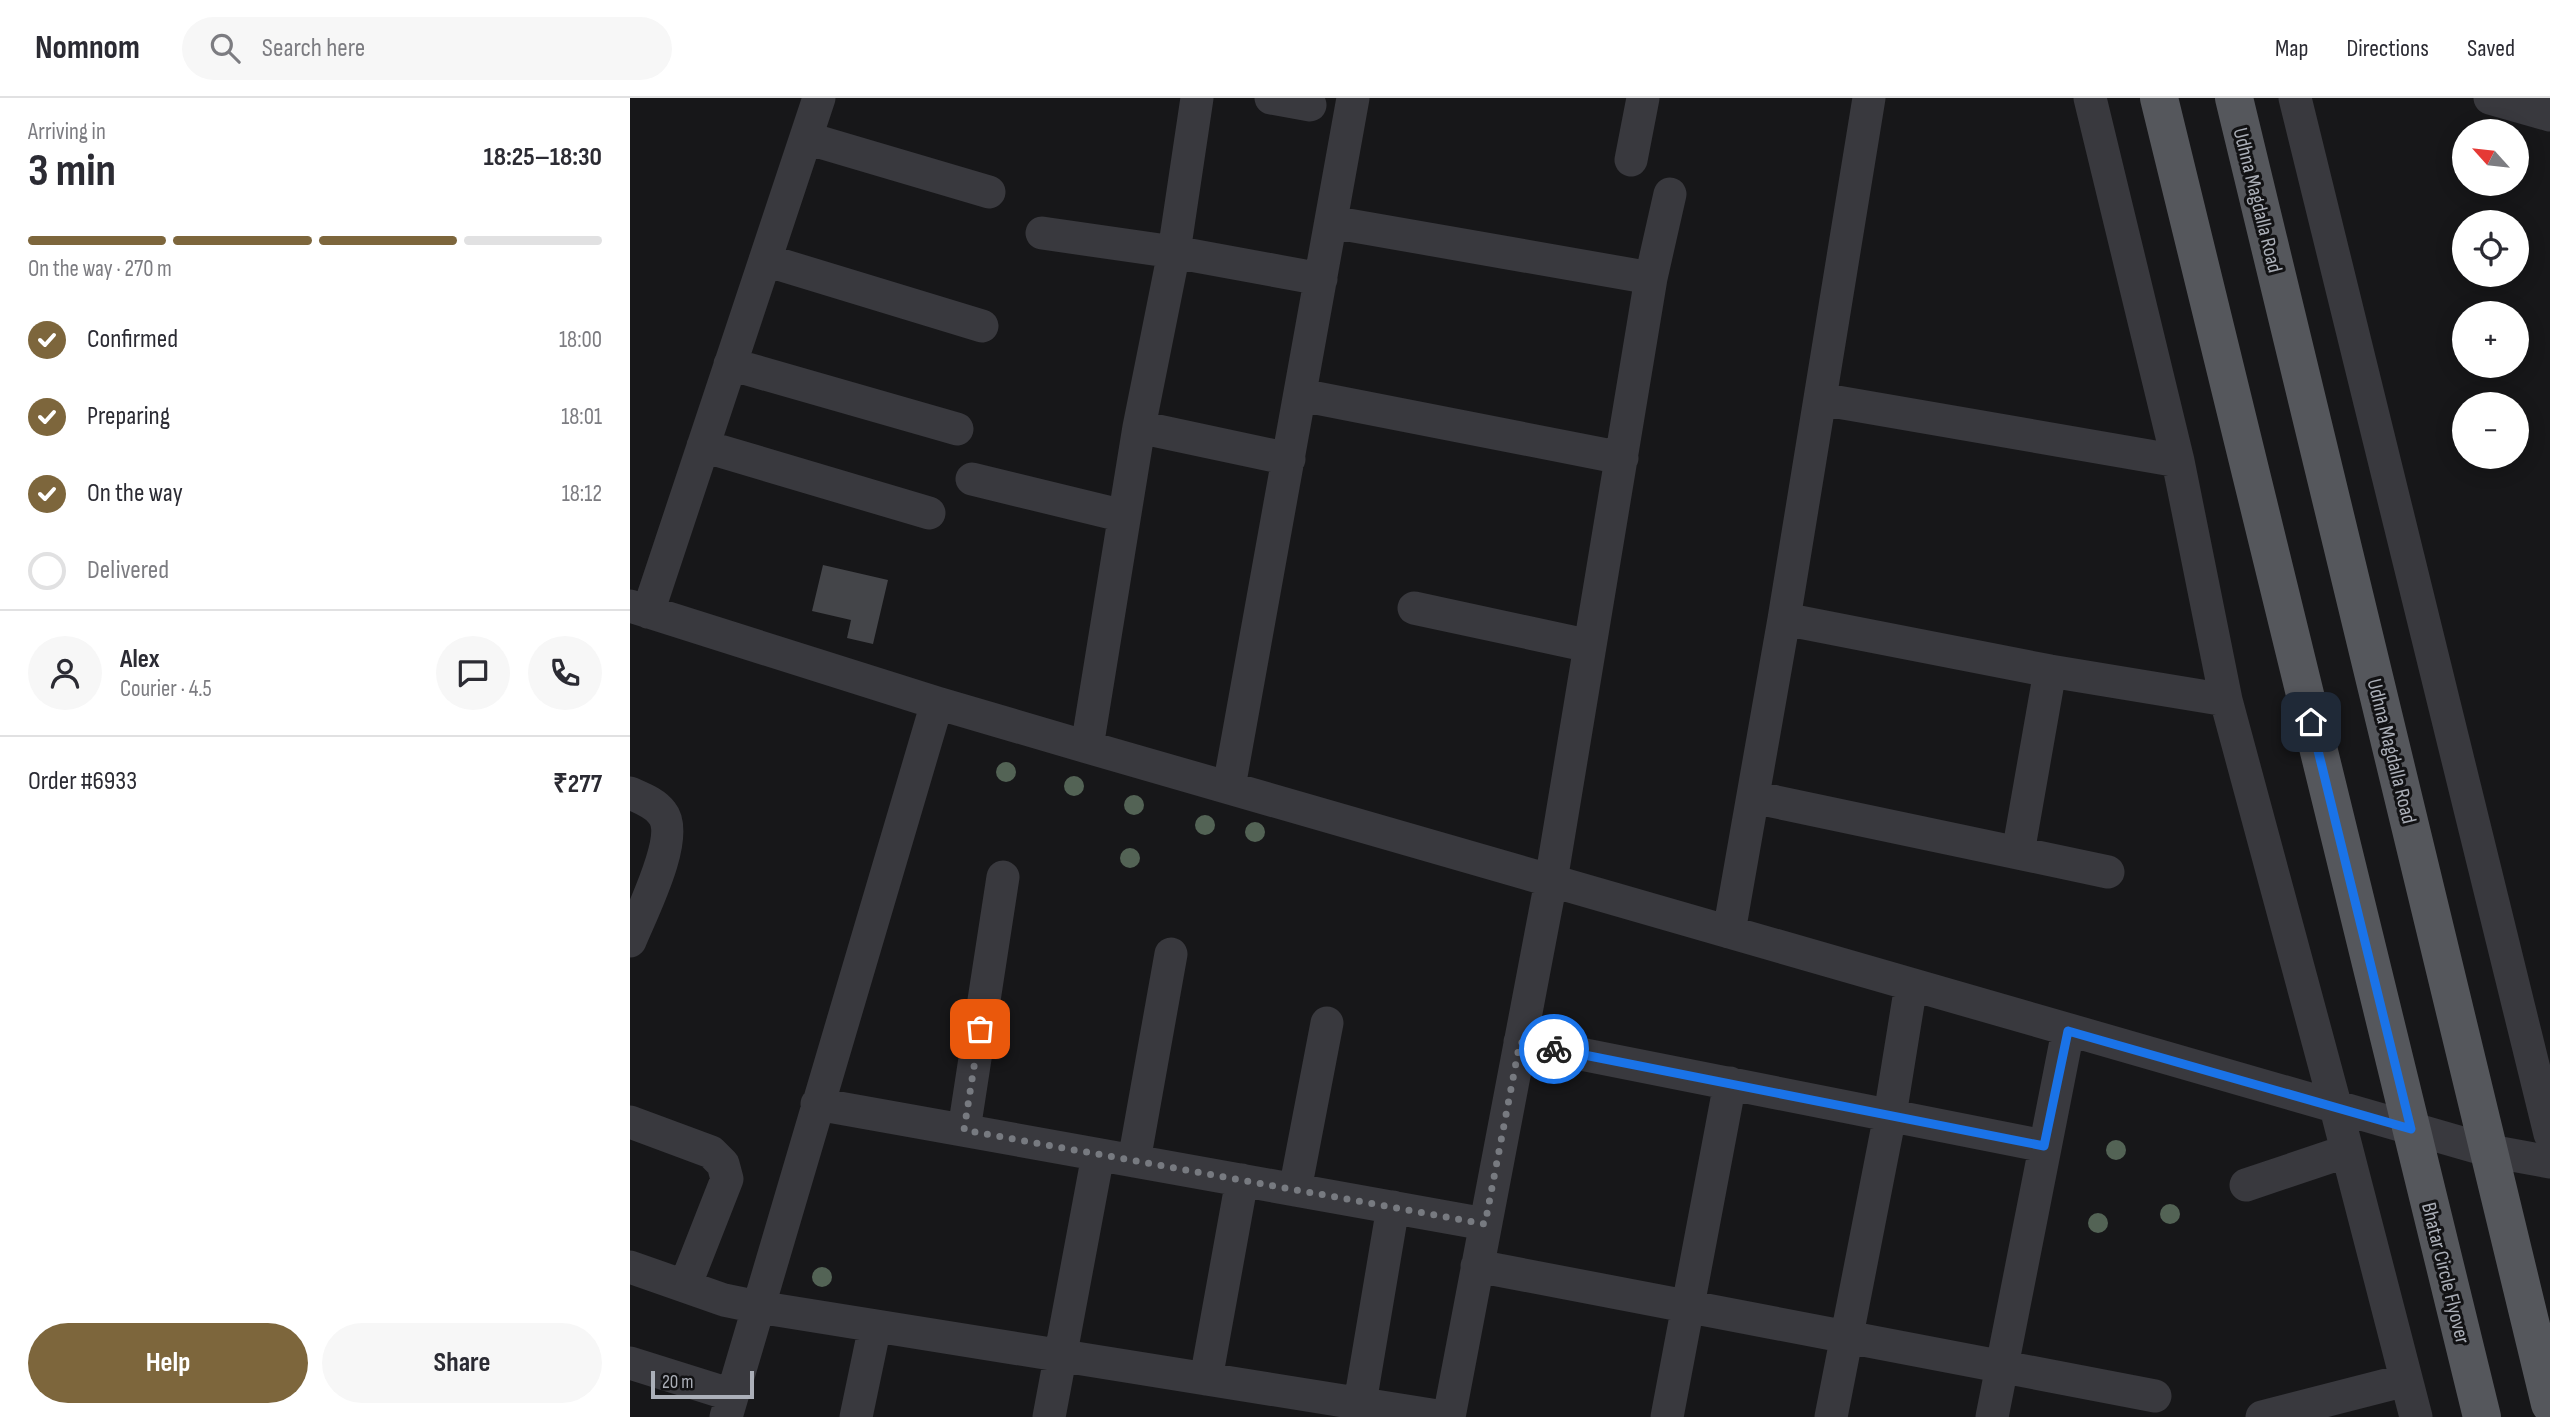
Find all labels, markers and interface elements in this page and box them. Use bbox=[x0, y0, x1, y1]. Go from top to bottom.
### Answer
search box bbox=[182, 17, 672, 80]
text: Nomnom bbox=[35, 28, 140, 68]
icon: search bbox=[206, 29, 244, 67]
text: Search here bbox=[262, 33, 365, 64]
text: Map bbox=[2275, 34, 2308, 63]
text: Directions bbox=[2346, 34, 2429, 63]
text: Saved bbox=[2467, 34, 2515, 63]
text: Arriving in bbox=[28, 118, 106, 146]
north arrow bbox=[2452, 119, 2529, 196]
map controls bbox=[2452, 119, 2529, 469]
street label: Udhna Magdalla Road bbox=[2227, 125, 2288, 275]
text: 18:25–18:30 bbox=[484, 142, 602, 173]
text: 3 min bbox=[28, 144, 116, 199]
button: locate bbox=[2452, 210, 2529, 287]
text: On the way · 270 m bbox=[28, 255, 172, 283]
button: + bbox=[2452, 301, 2529, 378]
icon: check bbox=[28, 321, 66, 359]
text: Confirmed bbox=[87, 324, 178, 355]
text: 18:00 bbox=[559, 326, 602, 354]
button: − bbox=[2452, 392, 2529, 469]
icon: check bbox=[28, 398, 66, 436]
text: Preparing bbox=[87, 401, 170, 432]
text: 18:01 bbox=[561, 403, 602, 431]
icon: check bbox=[28, 475, 66, 513]
text: On the way bbox=[87, 478, 183, 509]
text: 18:12 bbox=[562, 480, 602, 508]
text: Delivered bbox=[87, 555, 169, 586]
button: person bbox=[28, 636, 102, 710]
button: chat bbox=[436, 636, 510, 710]
button: phone bbox=[528, 636, 602, 710]
text: Alex bbox=[120, 644, 160, 675]
text: Courier · 4.5 bbox=[120, 675, 212, 703]
street label: Udhna Magdalla Road bbox=[2361, 676, 2422, 826]
pin bbox=[2281, 692, 2341, 752]
icon: home bbox=[2292, 703, 2330, 741]
text: Order #6933 bbox=[28, 766, 137, 797]
text: ₹277 bbox=[553, 769, 602, 800]
pin bbox=[950, 999, 1010, 1059]
icon: bag bbox=[961, 1010, 999, 1048]
courier bbox=[1519, 1014, 1589, 1084]
icon: bike bbox=[1535, 1030, 1573, 1068]
street label: Bhatar Circle Flyover bbox=[2416, 1200, 2475, 1346]
button: Help bbox=[28, 1323, 308, 1403]
button: Share bbox=[322, 1323, 602, 1403]
scale bar bbox=[651, 1368, 754, 1400]
text: 20 m bbox=[662, 1371, 694, 1394]

